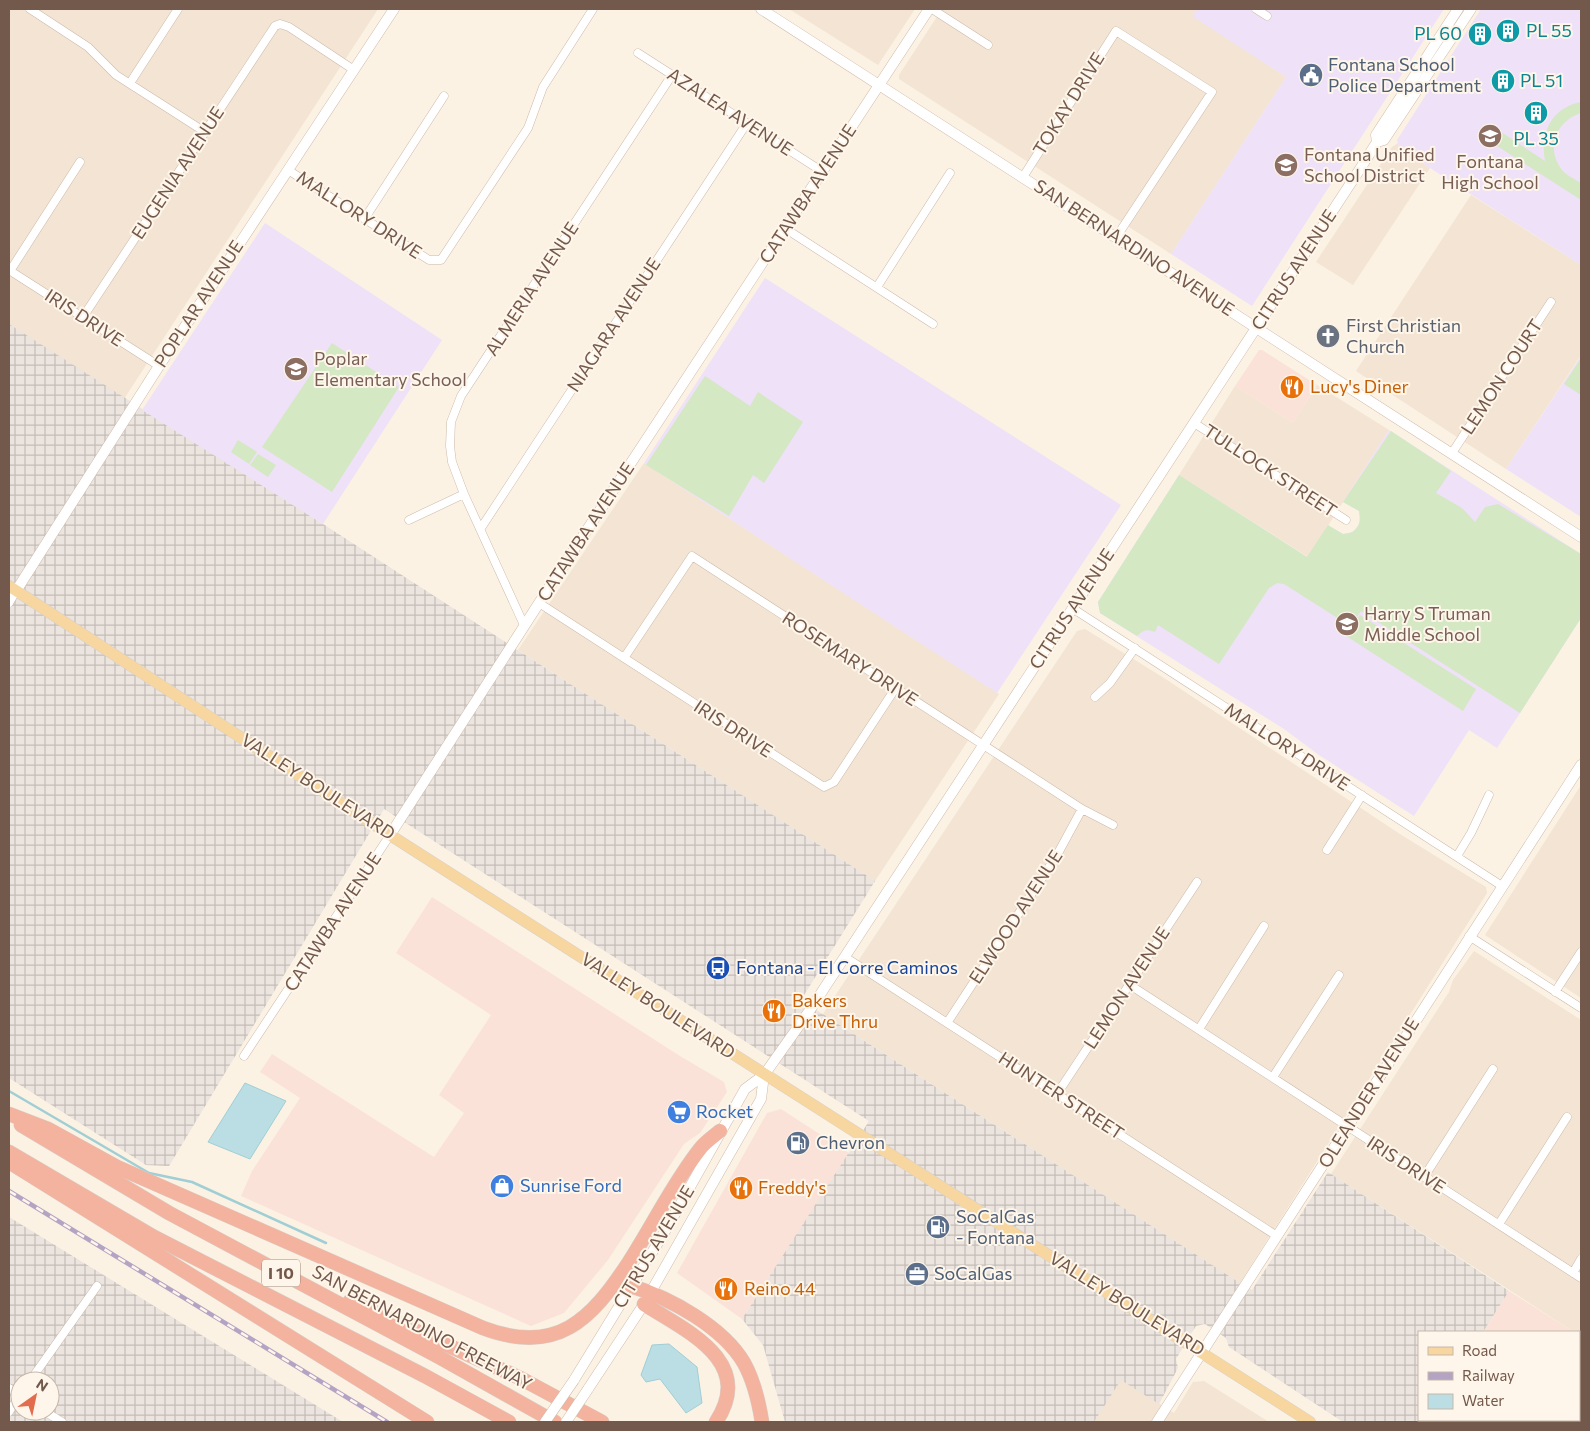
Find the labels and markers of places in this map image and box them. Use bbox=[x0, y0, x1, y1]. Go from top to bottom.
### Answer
building icon: PL 55 bbox=[1495, 18, 1521, 44]
place label: PL 55 bbox=[1526, 19, 1572, 41]
building icon: PL 60 bbox=[1467, 21, 1493, 47]
place label: PL 60 bbox=[1414, 22, 1462, 44]
place label: Fontana School Police Department bbox=[1328, 53, 1481, 96]
public building icon: Fontana School Police Department bbox=[1298, 62, 1324, 88]
building icon: PL 51 bbox=[1490, 68, 1516, 94]
place label: PL 51 bbox=[1520, 69, 1563, 91]
building icon: PL 35 bbox=[1523, 100, 1549, 126]
school or university icon: Fontana High School bbox=[1477, 123, 1503, 149]
place label: PL 35 bbox=[1513, 127, 1559, 149]
place label: Fontana Unified School District bbox=[1304, 143, 1435, 186]
place label: Fontana High School bbox=[1441, 150, 1539, 193]
school or university icon: Fontana Unified School District bbox=[1273, 152, 1299, 178]
place label: First Christian Church bbox=[1346, 314, 1461, 357]
church icon: First Christian Church bbox=[1315, 323, 1341, 349]
place label: Poplar Elementary School bbox=[314, 347, 467, 390]
school or university icon: Poplar Elementary School bbox=[283, 356, 309, 382]
restaurant icon: Lucy's Diner bbox=[1279, 374, 1305, 400]
place label: Lucy's Diner bbox=[1310, 375, 1409, 397]
place label: Harry S Truman Middle School bbox=[1364, 602, 1491, 645]
school or university icon: Harry S Truman Middle School bbox=[1334, 611, 1360, 637]
bus stop icon: Fontana - El Corre Caminos bbox=[705, 955, 731, 981]
place label: Fontana - El Corre Caminos bbox=[736, 956, 958, 978]
place label: Bakers Drive Thru bbox=[792, 989, 878, 1032]
restaurant icon: Bakers Drive Thru bbox=[761, 998, 787, 1024]
supermarket icon: Rocket bbox=[666, 1099, 692, 1125]
place label: Rocket bbox=[696, 1100, 753, 1122]
fuel station icon: Chevron bbox=[785, 1130, 811, 1156]
place label: Chevron bbox=[816, 1131, 885, 1153]
shop icon: Sunrise Ford bbox=[489, 1173, 515, 1199]
place label: Sunrise Ford bbox=[520, 1174, 622, 1196]
restaurant icon: Freddy's bbox=[728, 1175, 754, 1201]
place label: Freddy's bbox=[758, 1176, 826, 1198]
place label: SoCalGas - Fontana bbox=[956, 1205, 1035, 1248]
fuel station icon: SoCalGas - Fontana bbox=[925, 1214, 951, 1240]
office icon: SoCalGas bbox=[904, 1261, 930, 1287]
place label: SoCalGas bbox=[934, 1262, 1012, 1284]
restaurant icon: Reino 44 bbox=[713, 1276, 739, 1302]
place label: Reino 44 bbox=[744, 1277, 816, 1299]

